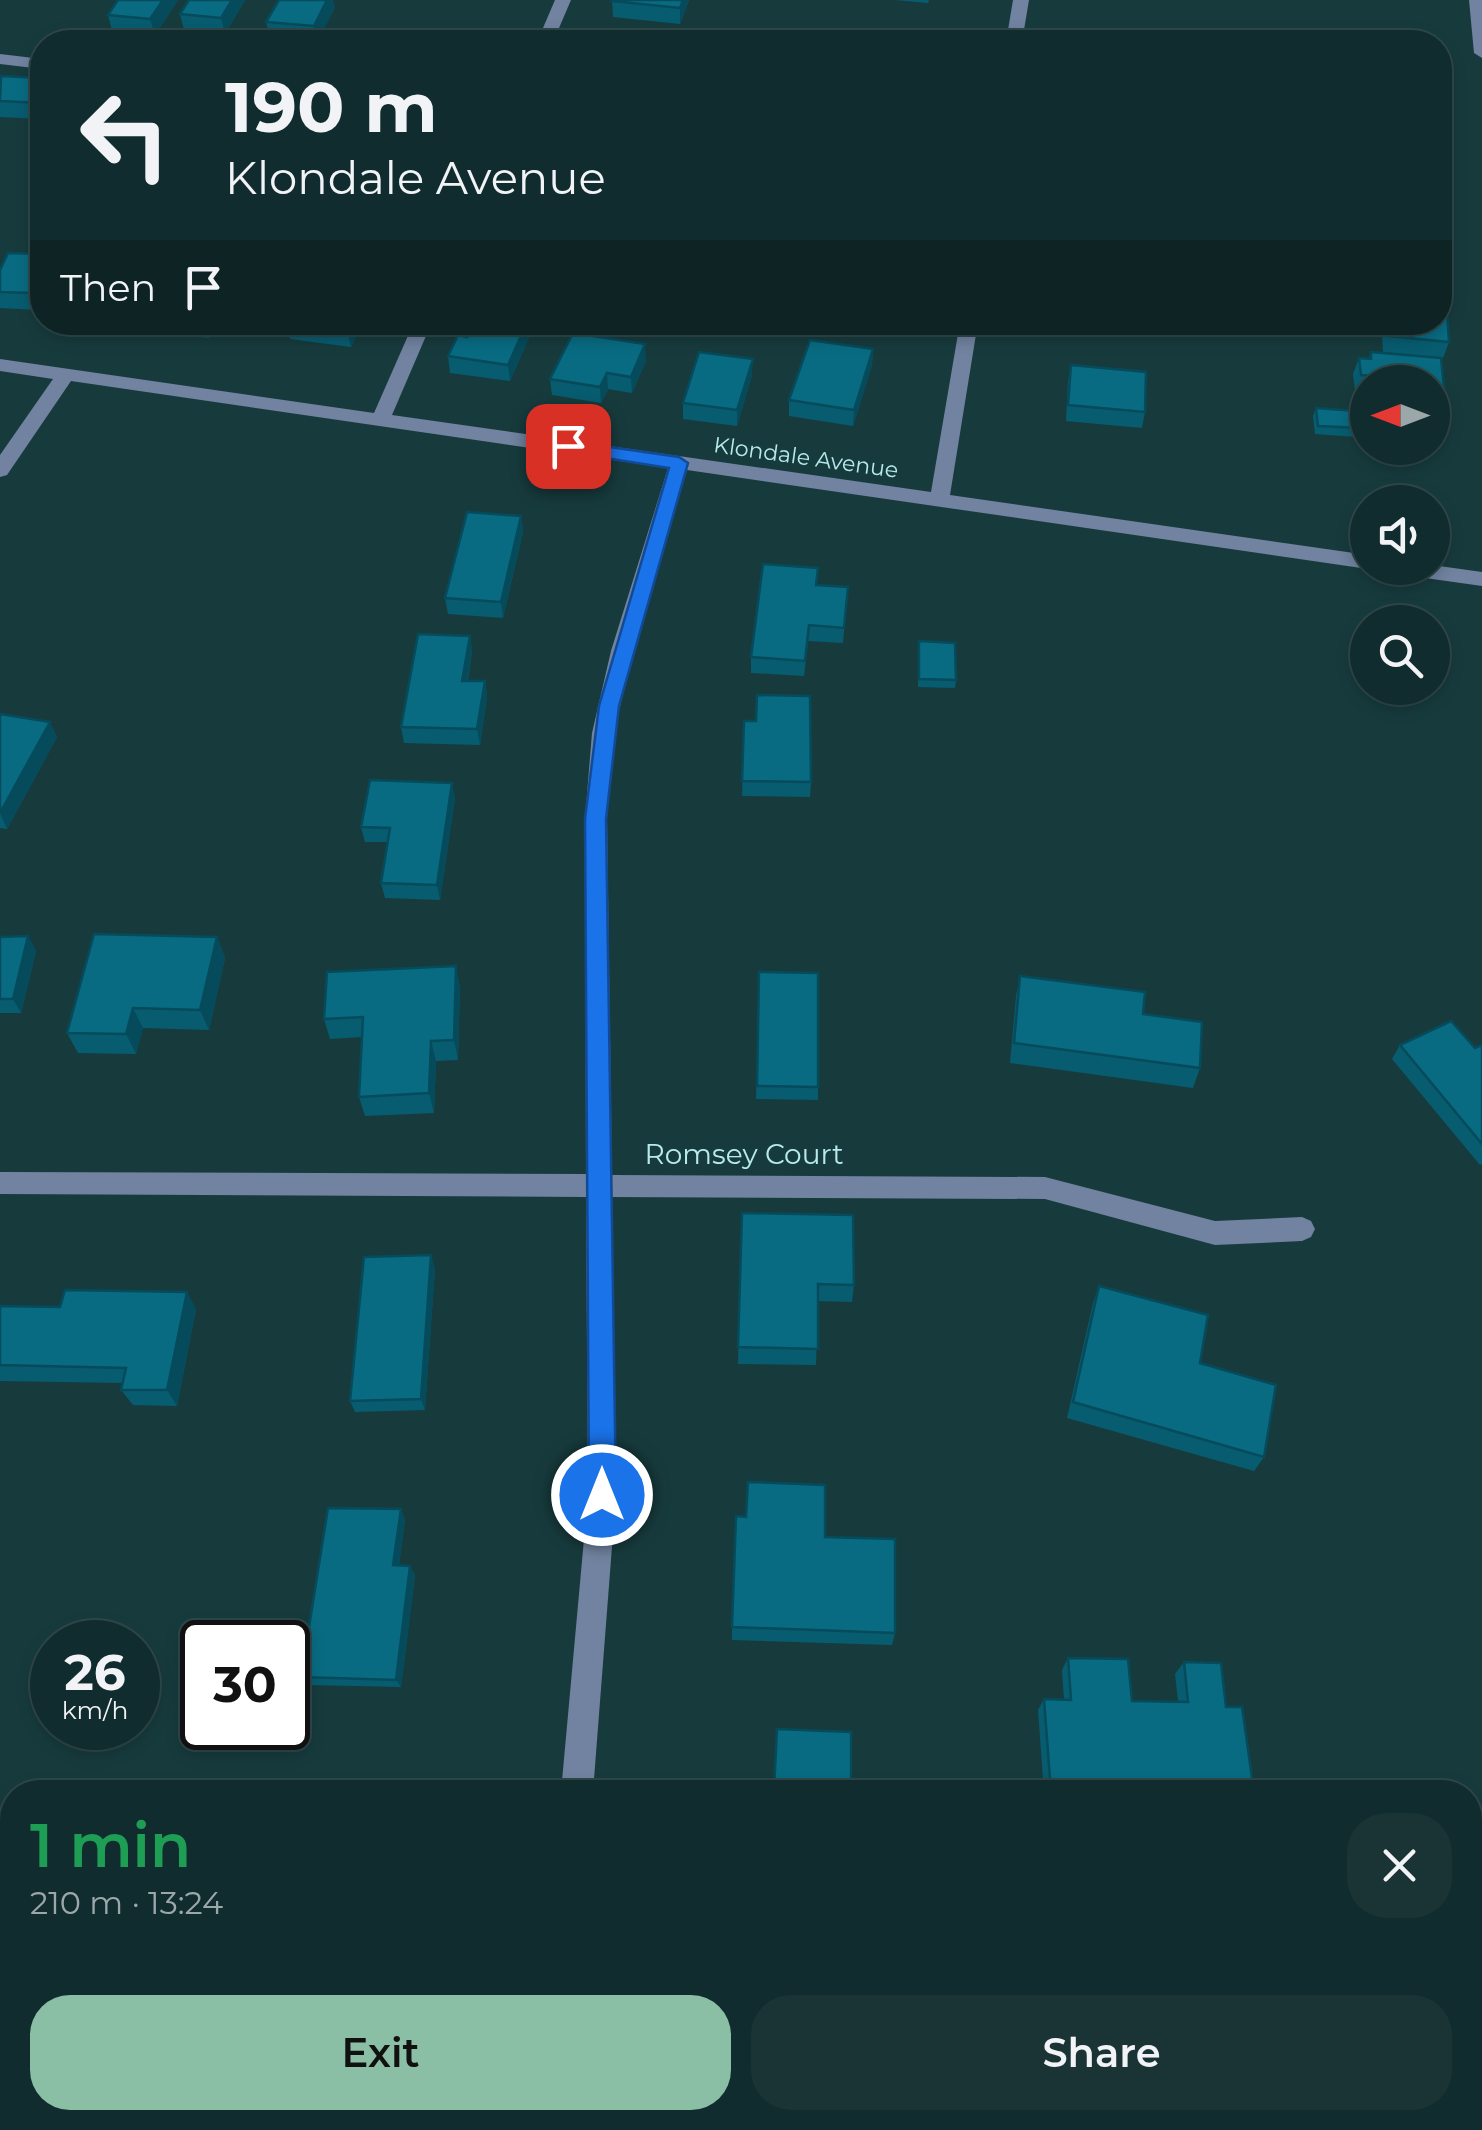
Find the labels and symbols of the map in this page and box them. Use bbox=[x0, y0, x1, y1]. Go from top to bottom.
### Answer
north arrow bbox=[1350, 365, 1450, 465]
pin bbox=[526, 404, 611, 489]
street label: Klondale Avenue bbox=[712, 431, 900, 484]
street label: Romsey Court bbox=[644, 1137, 844, 1171]
position arrow bbox=[550, 1443, 654, 1547]
speed limit sign: 30 bbox=[180, 1620, 310, 1750]

